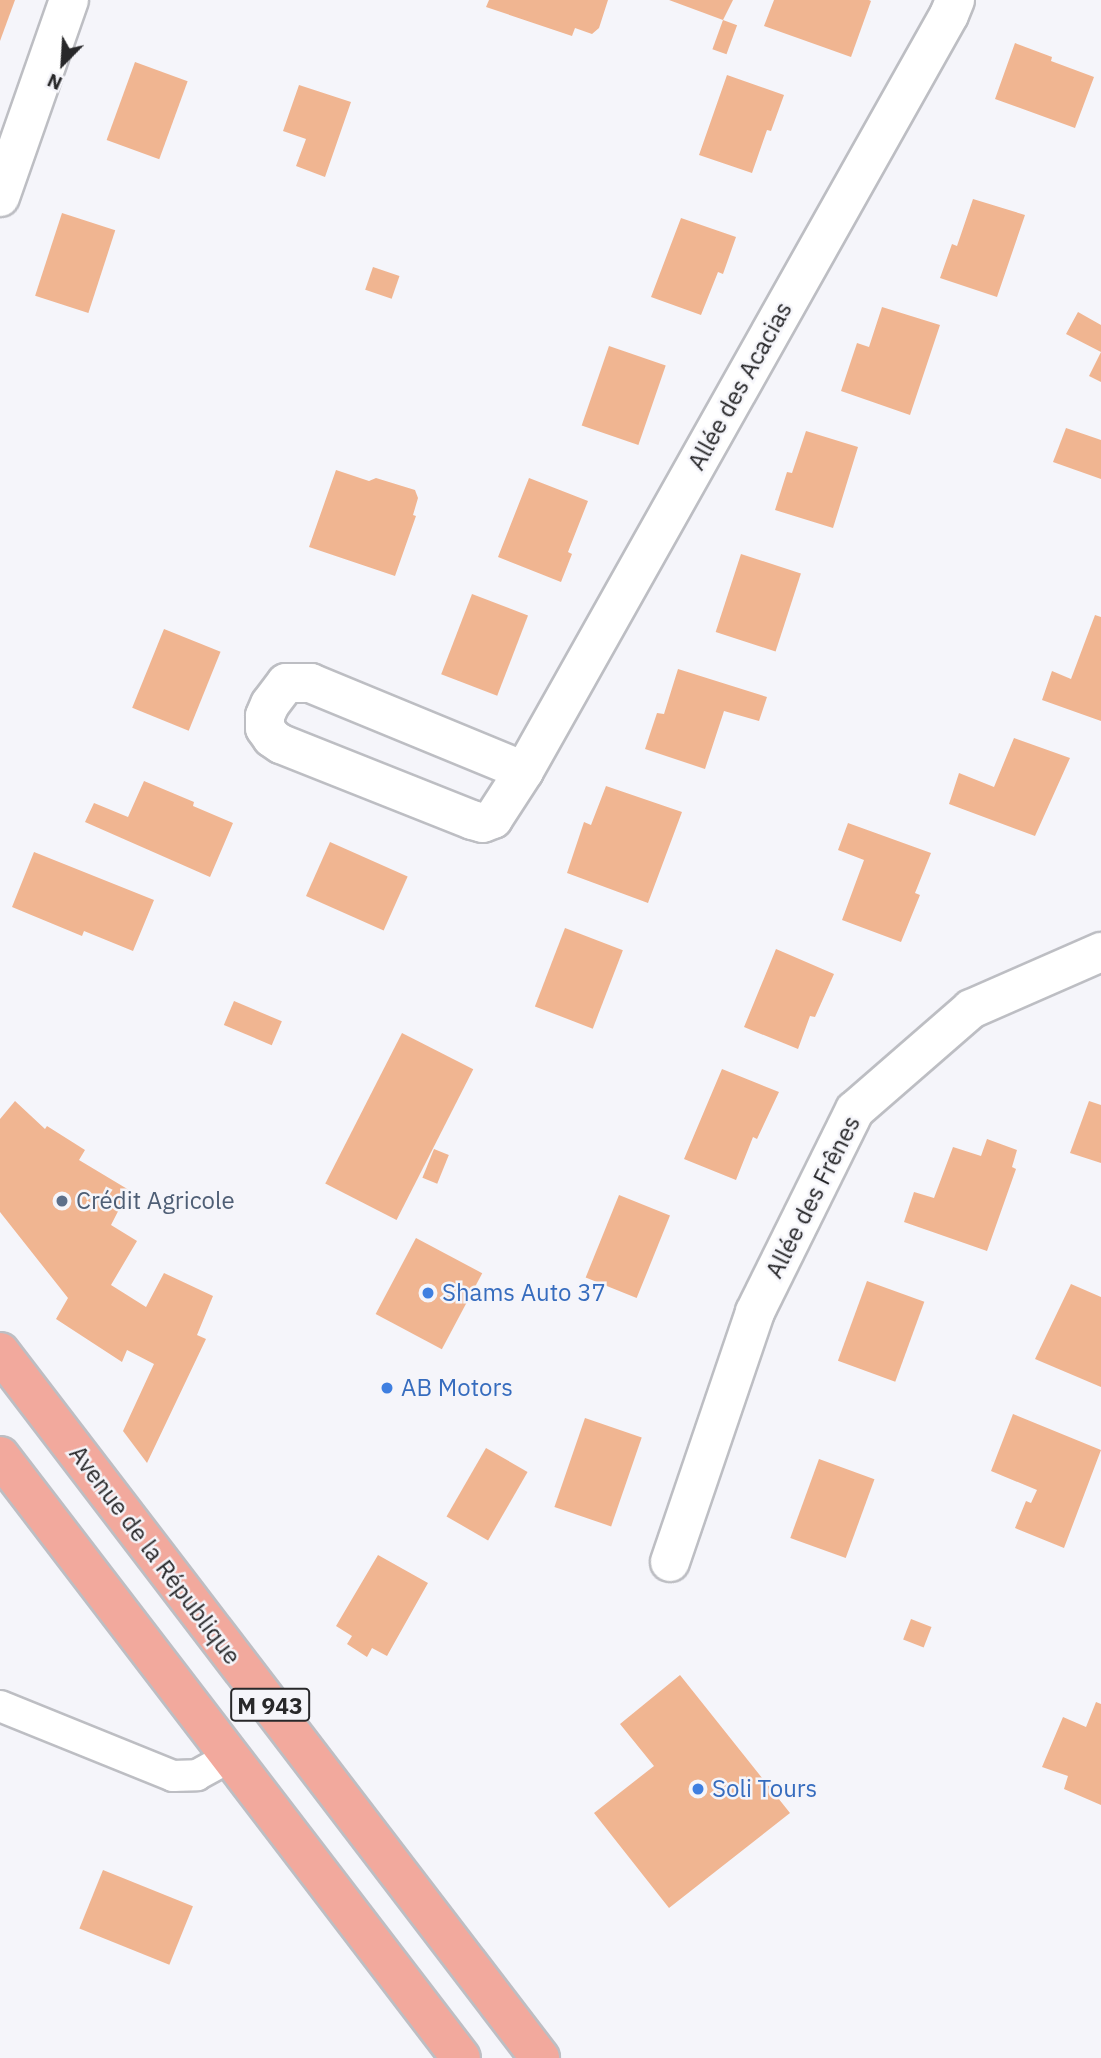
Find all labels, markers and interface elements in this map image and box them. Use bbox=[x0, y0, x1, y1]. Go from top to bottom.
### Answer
north arrow bbox=[28, 28, 98, 98]
text: N bbox=[43, 68, 66, 96]
street label: Allée des Acacias bbox=[682, 297, 798, 475]
street label: Allée des Frênes bbox=[760, 1111, 866, 1283]
place label: Crédit Agricole bbox=[76, 1187, 235, 1215]
marker: Crédit Agricole bbox=[54, 1193, 70, 1209]
place label: Shams Auto 37 bbox=[442, 1279, 606, 1307]
marker: Shams Auto 37 bbox=[420, 1285, 436, 1301]
place label: AB Motors bbox=[401, 1374, 513, 1402]
marker: AB Motors bbox=[379, 1380, 395, 1396]
street label: Avenue de la République bbox=[63, 1440, 247, 1670]
road number: M 943 bbox=[230, 1686, 310, 1724]
place label: Soli Tours bbox=[712, 1775, 817, 1803]
marker: Soli Tours bbox=[690, 1781, 706, 1797]

